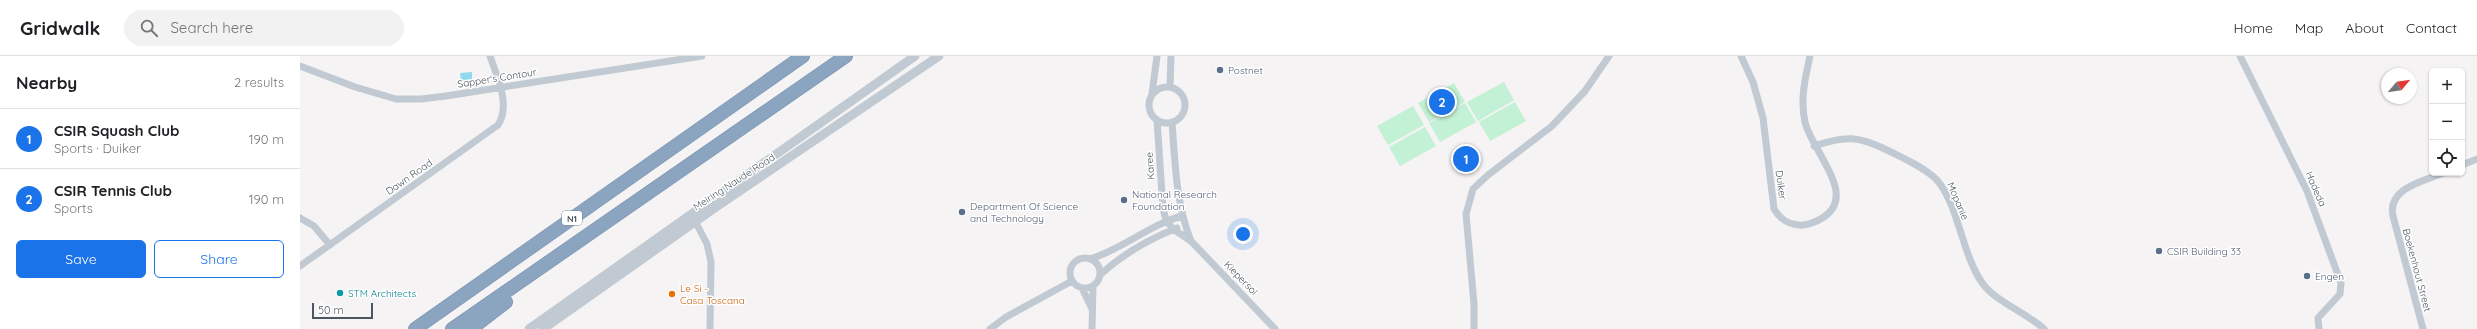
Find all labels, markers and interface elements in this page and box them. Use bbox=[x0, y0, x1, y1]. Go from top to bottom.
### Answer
search box bbox=[124, 10, 404, 46]
text: Gridwalk bbox=[20, 16, 100, 40]
icon: search bbox=[138, 17, 160, 39]
text: Search here bbox=[170, 18, 253, 37]
text: Home bbox=[2234, 19, 2273, 37]
text: Map bbox=[2295, 19, 2323, 37]
text: About bbox=[2345, 19, 2384, 37]
text: Contact bbox=[2406, 19, 2457, 37]
place label: Postnet bbox=[1228, 64, 1263, 77]
street label: Sapper's Contour bbox=[457, 65, 538, 91]
marker: Postnet bbox=[1215, 65, 1225, 75]
north arrow bbox=[2381, 68, 2417, 104]
map controls bbox=[2429, 68, 2465, 176]
button: + bbox=[2429, 68, 2465, 104]
text: Nearby bbox=[16, 72, 77, 93]
text: 2 results bbox=[234, 74, 284, 90]
pin: 2 bbox=[1429, 87, 1455, 117]
button: − bbox=[2429, 104, 2465, 140]
text: CSIR Squash Club bbox=[54, 121, 179, 140]
text: 1 bbox=[26, 131, 32, 147]
text: 190 m bbox=[249, 131, 284, 147]
text: Sports · Duiker bbox=[54, 140, 141, 156]
button: locate bbox=[2429, 140, 2465, 176]
pin: 1 bbox=[1453, 144, 1479, 174]
street label: Meiring Naude Road bbox=[691, 151, 777, 213]
street label: Karee bbox=[1143, 151, 1157, 180]
street label: Dawn Road bbox=[383, 156, 435, 198]
street label: Duiker bbox=[1772, 169, 1790, 201]
street label: Hadeda bbox=[2303, 169, 2329, 209]
street label: Mopanie bbox=[1944, 180, 1972, 222]
text: CSIR Tennis Club bbox=[54, 181, 172, 200]
place label: National Research Foundation bbox=[1132, 188, 1217, 213]
text: 2 bbox=[25, 191, 33, 207]
text: 190 m bbox=[249, 191, 284, 207]
marker: National Research Foundation bbox=[1119, 195, 1129, 205]
text: Sports bbox=[54, 200, 93, 216]
place label: Department Of Science and Technology bbox=[970, 200, 1078, 225]
marker: Department Of Science and Technology bbox=[957, 207, 967, 217]
road number: N1 bbox=[562, 211, 582, 225]
your location bbox=[1233, 224, 1253, 244]
street label: Boekenhout Street bbox=[2400, 227, 2435, 314]
button: Save bbox=[16, 240, 146, 278]
button: Share bbox=[154, 240, 284, 278]
place label: CSIR Building 33 bbox=[2167, 245, 2241, 258]
marker: CSIR Building 33 bbox=[2154, 246, 2164, 256]
street label: Kiepersol bbox=[1221, 258, 1261, 298]
place label: Engen bbox=[2315, 270, 2344, 283]
marker: Engen bbox=[2302, 271, 2312, 281]
place label: Le Si - Casa Toscana bbox=[680, 282, 745, 307]
place label: STM Architects bbox=[348, 287, 417, 300]
marker: STM Architects bbox=[335, 288, 345, 298]
marker: Le Si - Casa Toscana bbox=[667, 289, 677, 299]
scale bar bbox=[312, 301, 373, 320]
text: 50 m bbox=[318, 303, 344, 317]

